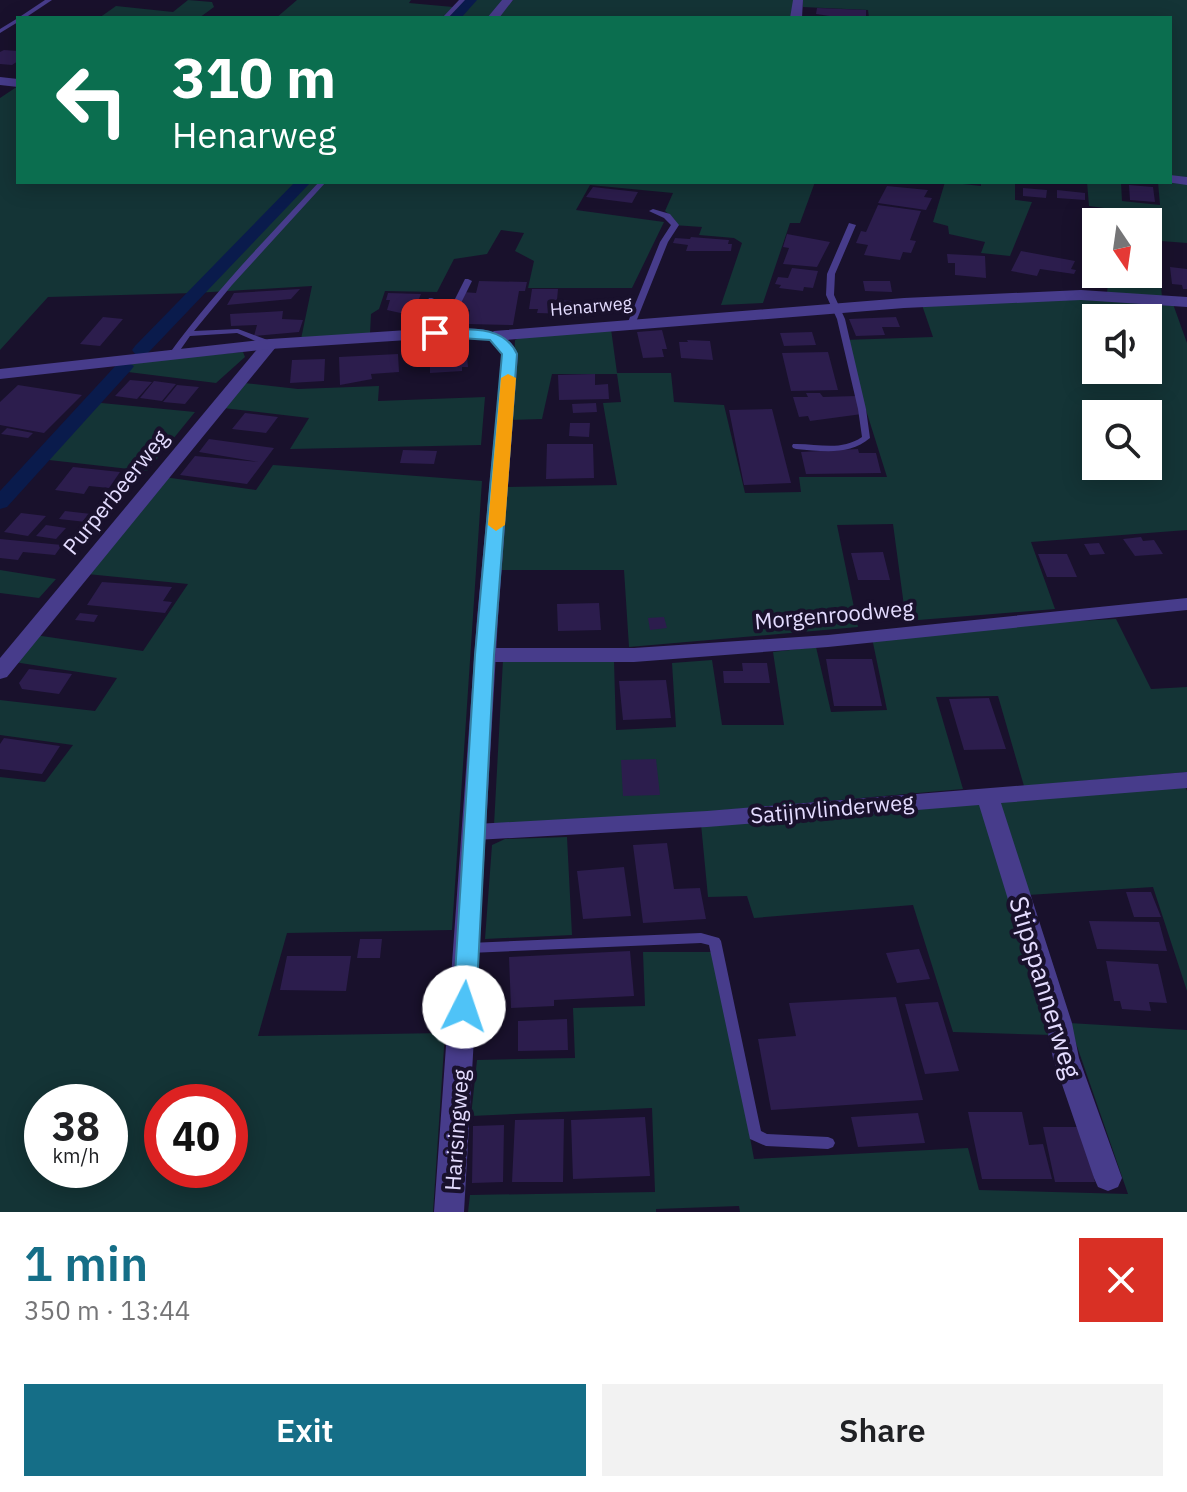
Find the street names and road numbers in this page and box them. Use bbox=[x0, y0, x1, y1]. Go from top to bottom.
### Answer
street label: Henarweg bbox=[549, 291, 633, 321]
street label: Purperbeerweg bbox=[56, 423, 174, 560]
street label: Morgenroodweg bbox=[753, 593, 915, 635]
street label: Satijnvlinderweg bbox=[749, 786, 915, 830]
street label: Stipspannerweg bbox=[1002, 892, 1090, 1082]
street label: Harisingweg bbox=[437, 1068, 475, 1192]

